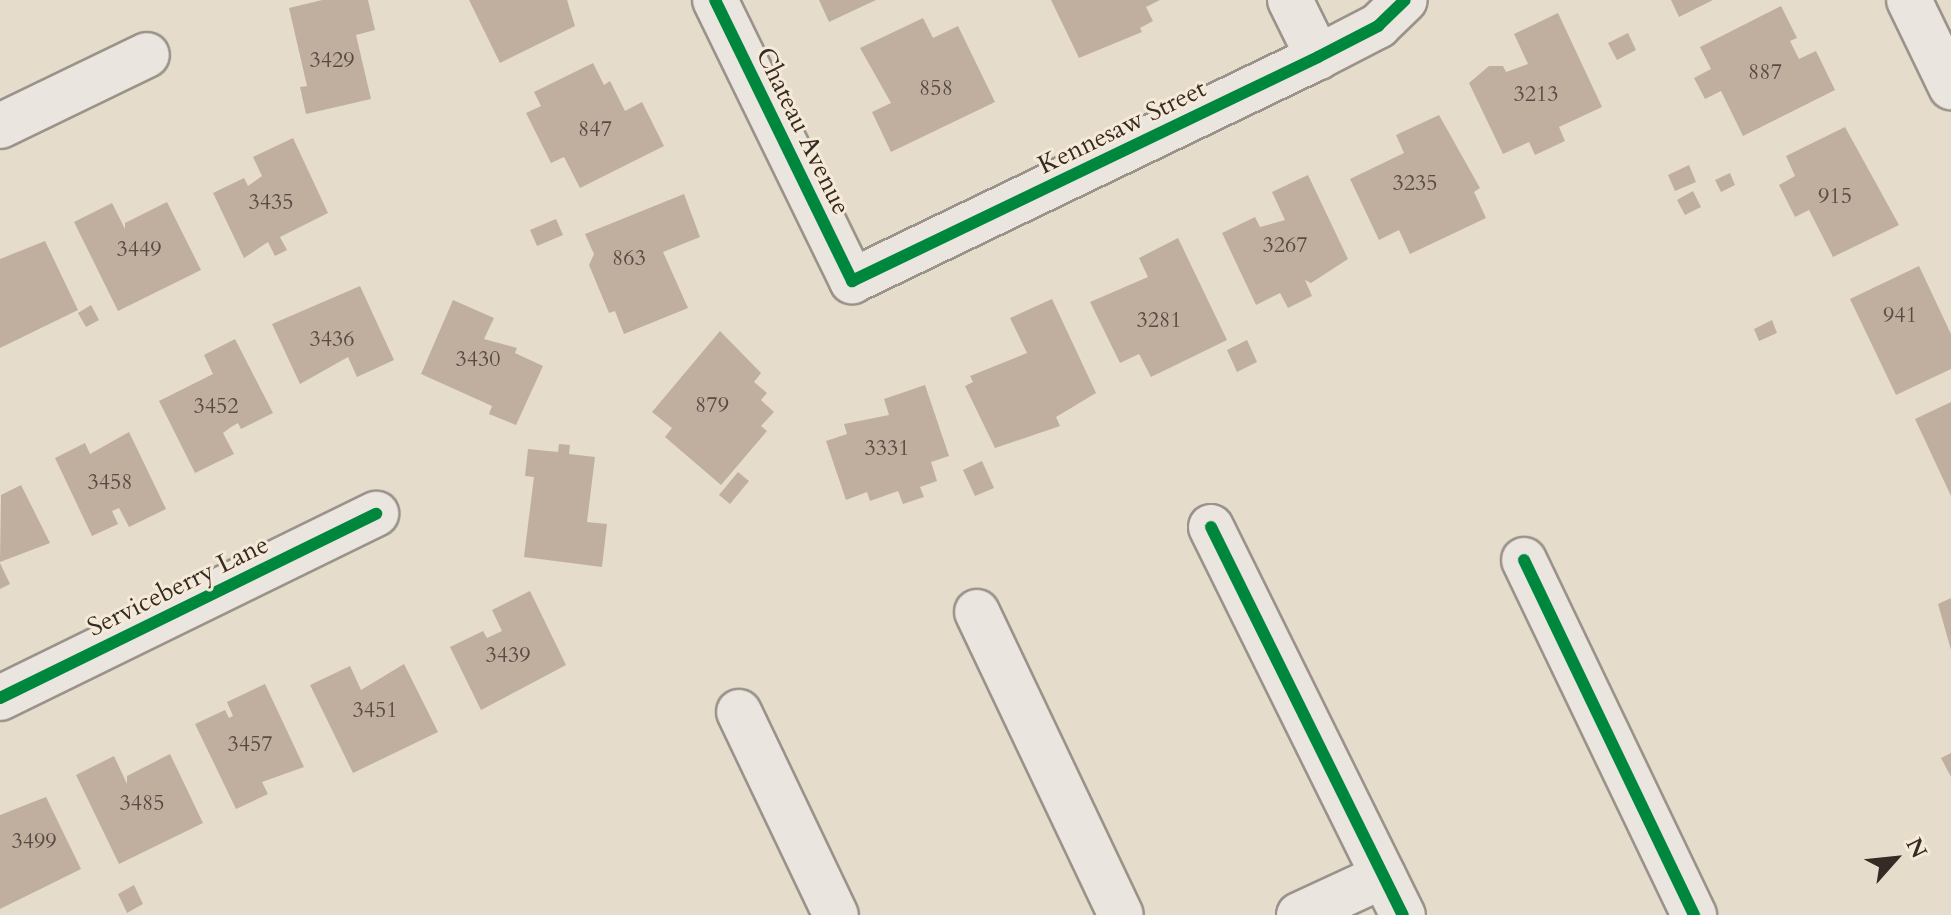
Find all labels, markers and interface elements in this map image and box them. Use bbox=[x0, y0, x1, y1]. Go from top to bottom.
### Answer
street label: Chateau Avenue bbox=[749, 42, 857, 220]
house number: 3429 bbox=[309, 48, 355, 74]
house number: 887 bbox=[1748, 60, 1782, 86]
street label: Kennesaw Street bbox=[1033, 73, 1211, 181]
house number: 858 bbox=[919, 76, 953, 102]
house number: 3213 bbox=[1513, 82, 1559, 108]
house number: 847 bbox=[578, 117, 612, 143]
house number: 3235 bbox=[1392, 171, 1438, 197]
house number: 915 bbox=[1818, 184, 1852, 210]
house number: 3435 bbox=[248, 190, 294, 216]
house number: 3267 bbox=[1262, 233, 1308, 259]
house number: 3449 bbox=[116, 237, 162, 263]
house number: 863 bbox=[612, 246, 646, 272]
house number: 941 bbox=[1883, 303, 1917, 329]
house number: 3281 bbox=[1136, 308, 1182, 334]
house number: 3436 bbox=[309, 327, 355, 353]
house number: 3430 bbox=[455, 347, 501, 373]
house number: 879 bbox=[695, 393, 729, 419]
house number: 3452 bbox=[193, 394, 239, 420]
house number: 3331 bbox=[864, 436, 910, 462]
house number: 3458 bbox=[87, 470, 133, 496]
street label: Serviceberry Lane bbox=[82, 529, 274, 643]
house number: 3439 bbox=[485, 643, 531, 669]
house number: 3451 bbox=[352, 698, 398, 724]
house number: 3457 bbox=[227, 732, 273, 758]
house number: 3485 bbox=[119, 791, 165, 817]
north arrow bbox=[1855, 819, 1935, 899]
house number: 3499 bbox=[11, 829, 57, 855]
text: N bbox=[1899, 833, 1934, 863]

